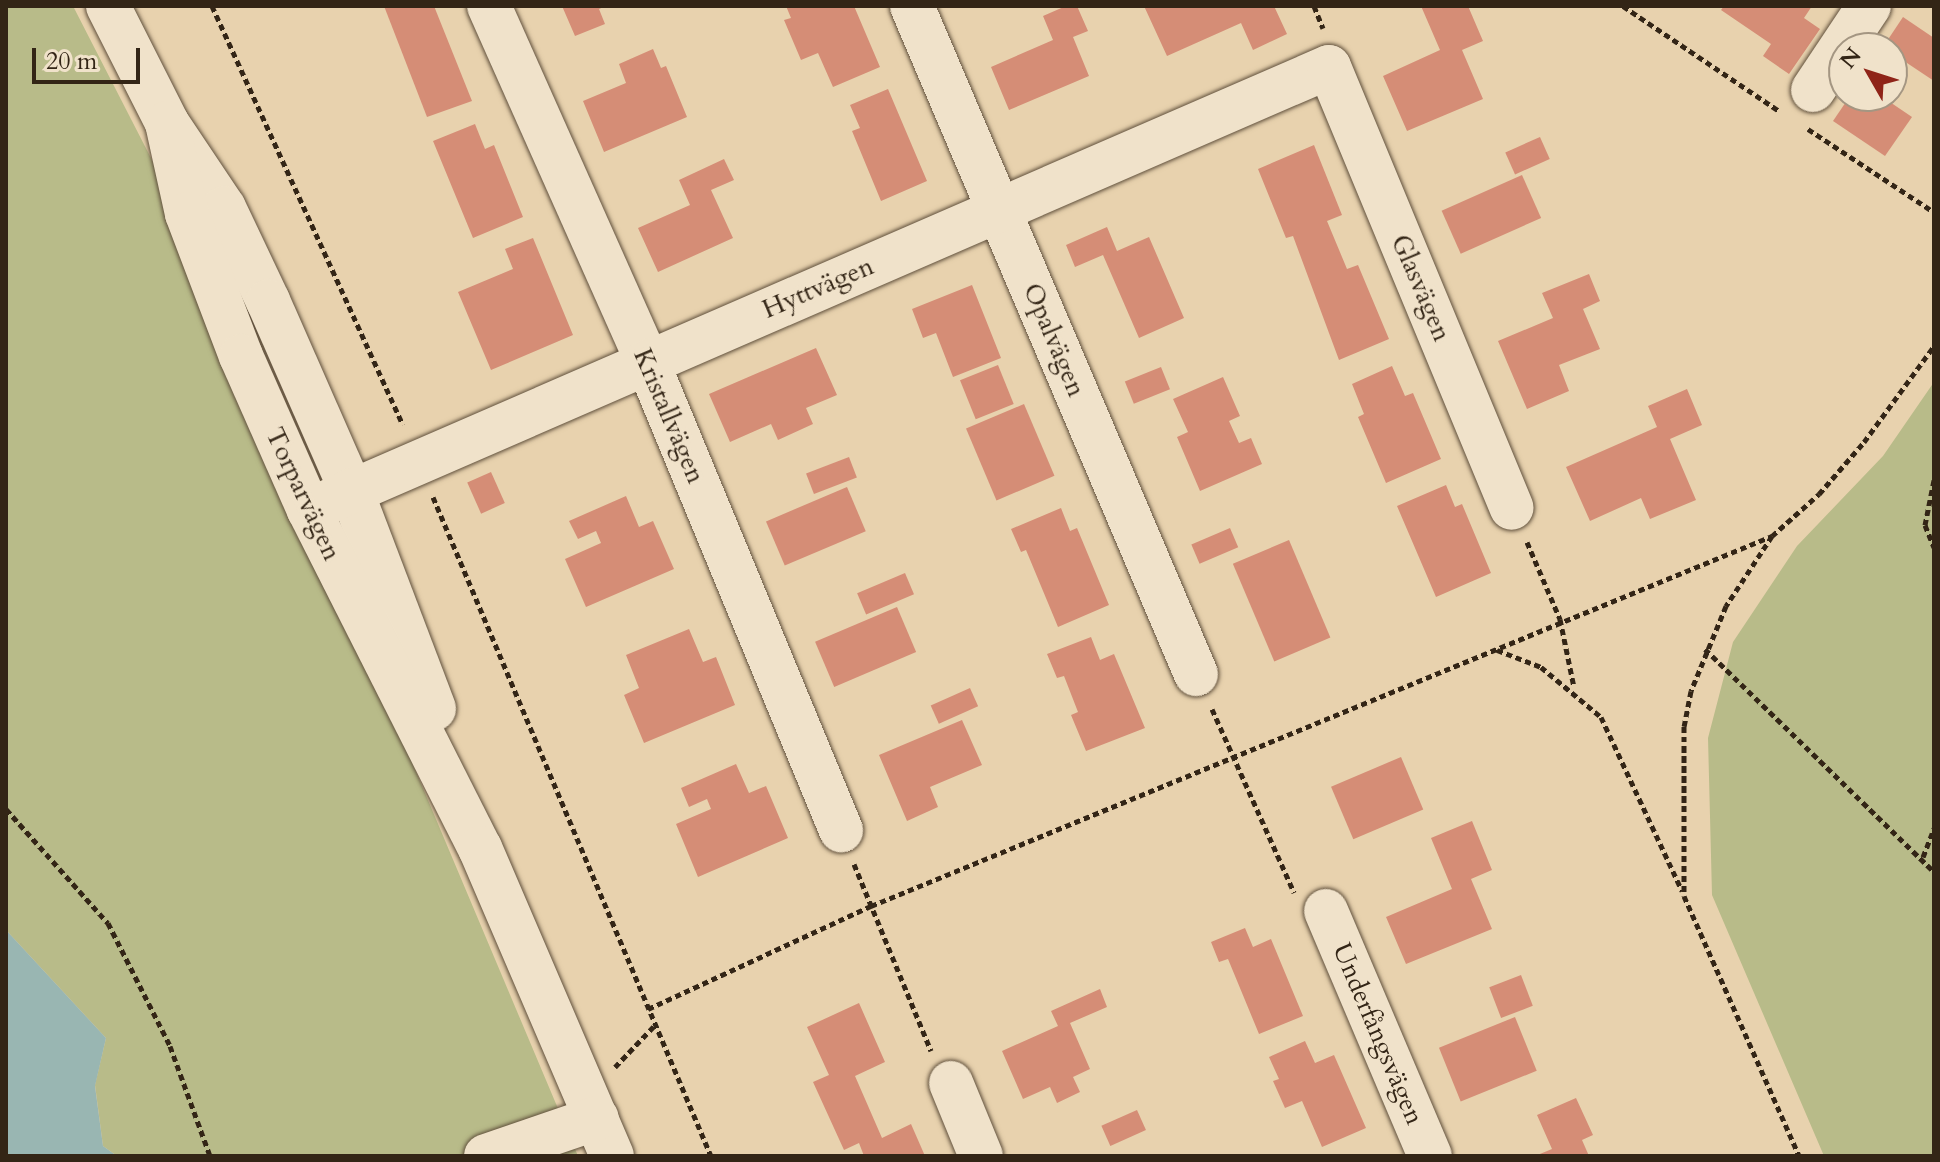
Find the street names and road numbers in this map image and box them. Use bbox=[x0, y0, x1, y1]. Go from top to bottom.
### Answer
street label: Glasvägen bbox=[1385, 230, 1457, 346]
street label: Hyttvägen bbox=[758, 251, 878, 325]
street label: Opalvägen bbox=[1016, 279, 1092, 401]
street label: Kristallvägen bbox=[627, 344, 711, 488]
street label: Torparvägen bbox=[259, 423, 347, 565]
street label: Underfångsvägen bbox=[1326, 939, 1430, 1129]

